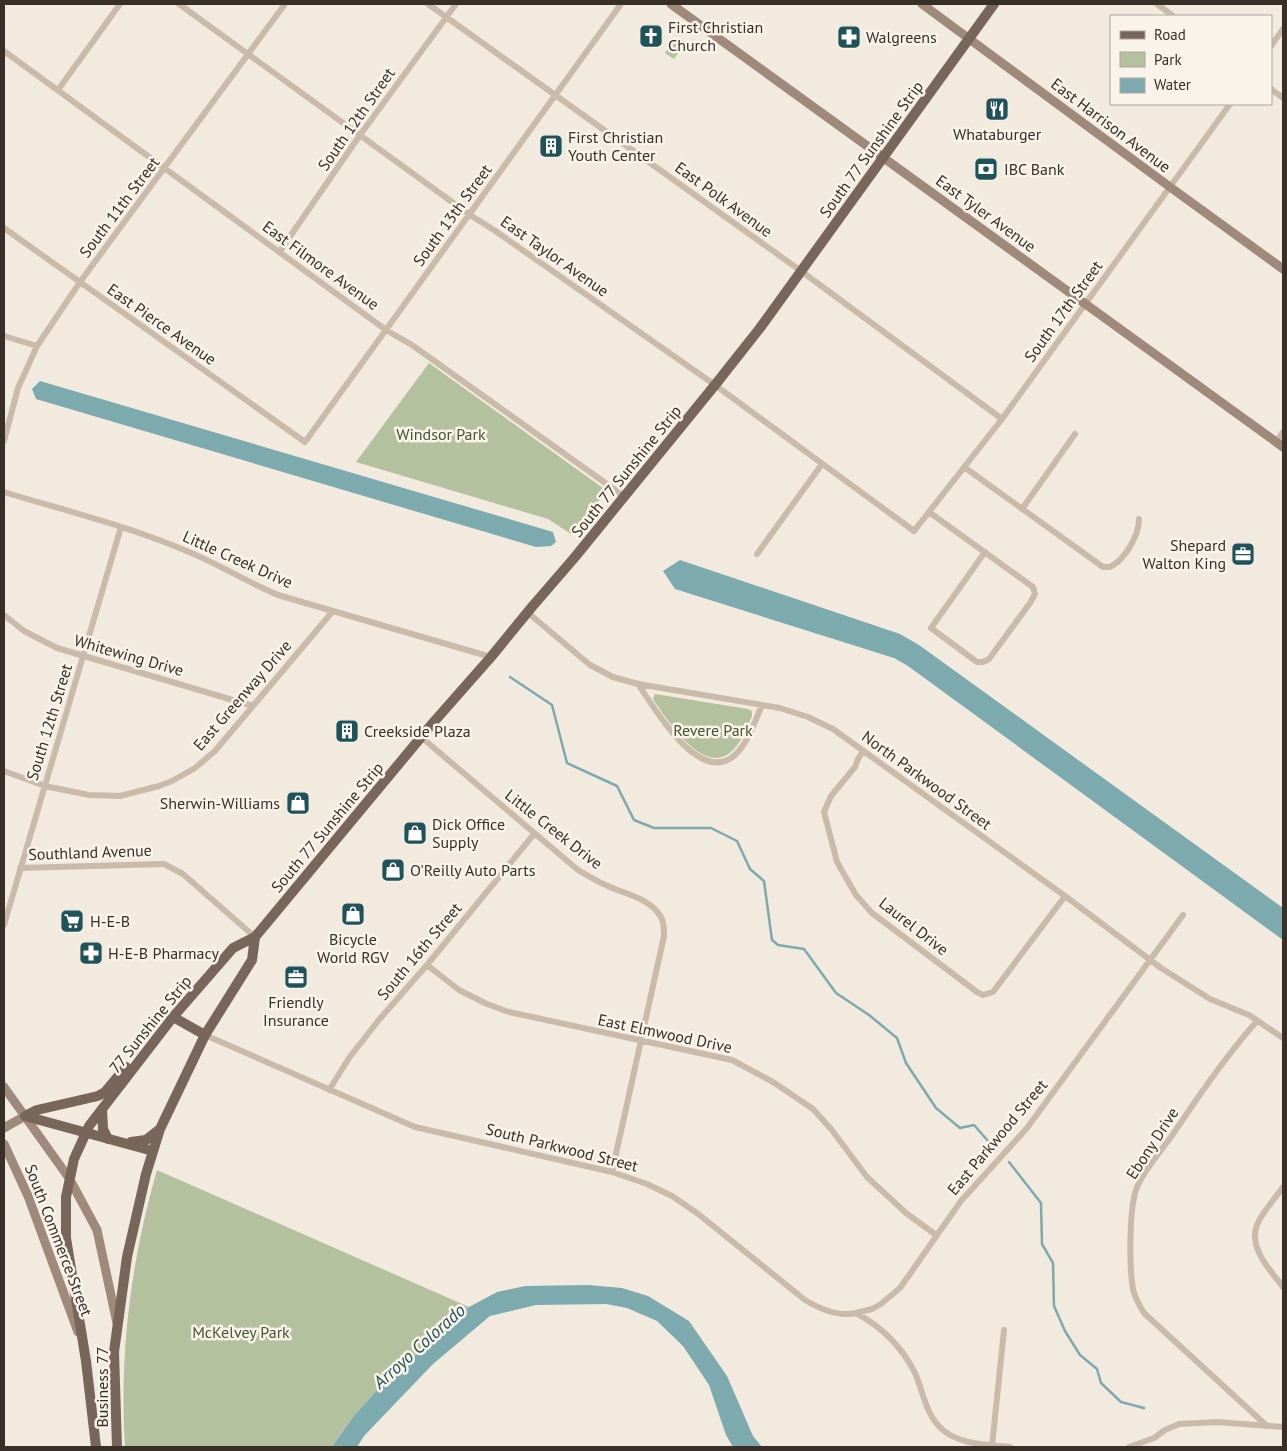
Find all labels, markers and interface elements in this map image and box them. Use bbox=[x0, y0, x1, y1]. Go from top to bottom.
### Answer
legend bbox=[1110, 15, 1272, 105]
place label: First Christian Church bbox=[668, 17, 763, 55]
church icon: First Christian Church bbox=[638, 23, 664, 49]
pharmacy icon: Walgreens bbox=[836, 24, 862, 50]
text: Road bbox=[1154, 25, 1186, 44]
place label: Walgreens bbox=[866, 27, 937, 47]
text: Park bbox=[1154, 50, 1182, 69]
street label: South 12th Street bbox=[313, 63, 399, 174]
street label: East Harrison Avenue bbox=[1047, 74, 1175, 176]
text: Water bbox=[1154, 75, 1191, 94]
street label: South 77 Sunshine Strip bbox=[815, 77, 927, 221]
restaurant icon: Whataburger bbox=[984, 96, 1010, 122]
place label: Whataburger bbox=[953, 124, 1042, 144]
place label: First Christian Youth Center bbox=[568, 127, 663, 165]
building icon: First Christian Youth Center bbox=[538, 133, 564, 159]
street label: South 11th Street bbox=[75, 152, 164, 261]
bank icon: IBC Bank bbox=[973, 156, 999, 182]
street label: East Polk Avenue bbox=[671, 157, 777, 241]
place label: IBC Bank bbox=[1004, 159, 1065, 179]
street label: South 13th Street bbox=[408, 160, 496, 270]
street label: East Tyler Avenue bbox=[932, 170, 1040, 256]
street label: East Taylor Avenue bbox=[497, 211, 613, 301]
street label: East Filmore Avenue bbox=[259, 216, 383, 314]
street label: South 17th Street bbox=[1019, 256, 1107, 366]
street label: East Pierce Avenue bbox=[104, 279, 220, 369]
street label: South 77 Sunshine Strip bbox=[567, 401, 685, 541]
park label: Windsor Park bbox=[396, 424, 486, 444]
street label: Little Creek Drive bbox=[180, 526, 296, 592]
place label: Shepard Walton King bbox=[1143, 535, 1226, 573]
office icon: Shepard Walton King bbox=[1230, 541, 1256, 567]
street label: Whitewing Drive bbox=[72, 630, 186, 680]
street label: East Greenway Drive bbox=[189, 636, 295, 754]
street label: South 12th Street bbox=[22, 661, 76, 783]
building icon: Creekside Plaza bbox=[334, 718, 360, 744]
park label: Revere Park bbox=[673, 720, 753, 740]
place label: Creekside Plaza bbox=[364, 721, 471, 741]
street label: North Parkwood Street bbox=[858, 726, 996, 834]
street label: South 77 Sunshine Strip bbox=[267, 758, 387, 896]
street label: Little Creek Drive bbox=[501, 785, 607, 873]
shop icon: Sherwin-Williams bbox=[285, 790, 311, 816]
place label: Sherwin-Williams bbox=[160, 793, 280, 813]
place label: Dick Office Supply bbox=[432, 814, 505, 852]
shop icon: Dick Office Supply bbox=[402, 820, 428, 846]
street label: Southland Avenue bbox=[28, 840, 152, 864]
shop icon: O'Reilly Auto Parts bbox=[380, 857, 406, 883]
place label: O'Reilly Auto Parts bbox=[410, 860, 536, 880]
street label: Laurel Drive bbox=[875, 893, 953, 959]
street label: South 16th Street bbox=[372, 898, 466, 1004]
shop icon: Bicycle World RGV bbox=[340, 901, 366, 927]
supermarket icon: H-E-B bbox=[59, 908, 85, 934]
place label: H-E-B bbox=[90, 911, 130, 931]
place label: Bicycle World RGV bbox=[317, 929, 390, 967]
pharmacy icon: H-E-B Pharmacy bbox=[78, 940, 104, 966]
place label: H-E-B Pharmacy bbox=[108, 943, 219, 963]
office icon: Friendly Insurance bbox=[283, 964, 309, 990]
street label: 77 Sunshine Strip bbox=[104, 971, 196, 1077]
place label: Friendly Insurance bbox=[263, 992, 329, 1030]
street label: East Elmwood Drive bbox=[596, 1009, 734, 1057]
street label: East Parkwood Street bbox=[943, 1075, 1052, 1199]
street label: Ebony Drive bbox=[1121, 1103, 1183, 1183]
street label: South Parkwood Street bbox=[484, 1118, 641, 1176]
street label: South Commerce Street bbox=[21, 1161, 97, 1319]
water label: Arroyo Colorado bbox=[367, 1298, 470, 1394]
park label: McKelvey Park bbox=[192, 1322, 290, 1342]
street label: Business 77 bbox=[92, 1346, 112, 1428]

